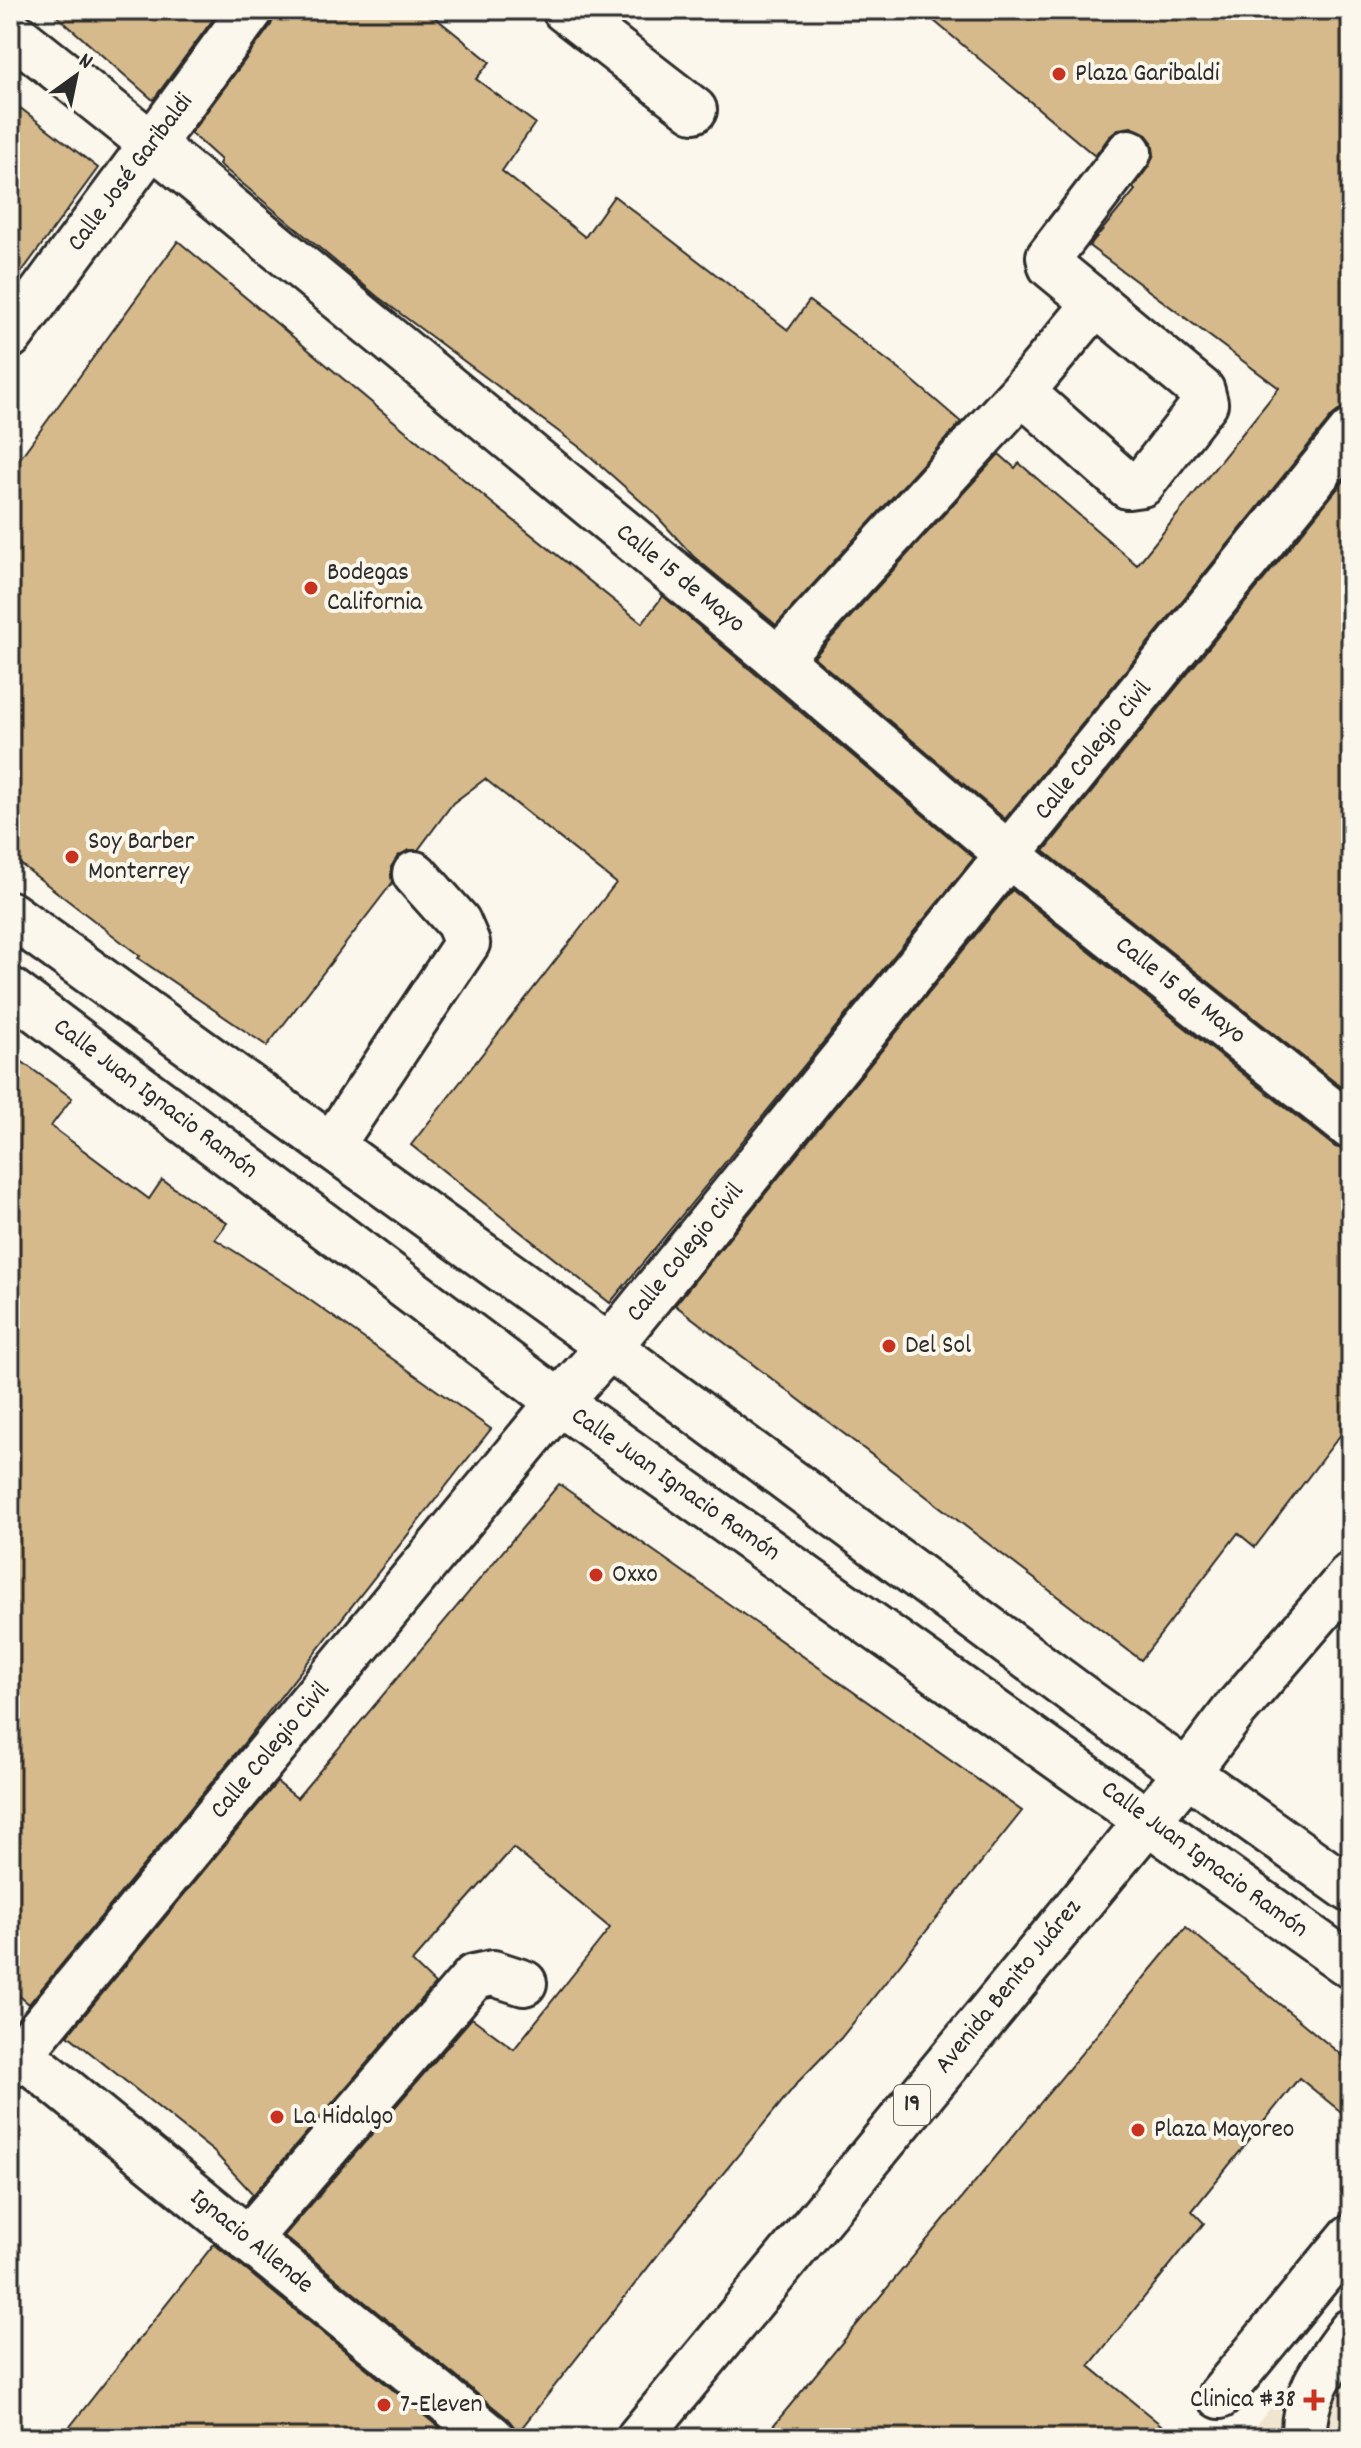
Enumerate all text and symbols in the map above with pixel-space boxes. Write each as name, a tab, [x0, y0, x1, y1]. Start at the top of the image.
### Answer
north arrow	[36, 36, 116, 116]
text: N	[72, 46, 98, 78]
place label: Plaza Garibaldi	[1075, 56, 1220, 93]
marker: Plaza Garibaldi	[1050, 65, 1068, 83]
street label: Calle José Garibaldi	[59, 86, 203, 260]
street label: Calle 15 de Mayo	[607, 515, 753, 643]
place label: Bodegas California	[327, 555, 423, 622]
marker: Bodegas California	[302, 579, 320, 597]
street label: Calle Colegio Civil	[1026, 673, 1162, 829]
place label: Soy Barber Monterrey	[88, 824, 194, 891]
marker: Soy Barber Monterrey	[63, 848, 81, 866]
street label: Calle 15 de Mayo	[1107, 928, 1253, 1054]
street label: Calle Juan Ignacio Ramón	[45, 1010, 265, 1188]
street label: Calle Colegio Civil	[618, 1175, 754, 1331]
place label: Del Sol	[905, 1328, 971, 1365]
marker: Del Sol	[880, 1337, 898, 1355]
street label: Calle Juan Ignacio Ramón	[563, 1399, 787, 1571]
place label: Oxxo	[612, 1557, 658, 1594]
marker: Oxxo	[587, 1566, 605, 1584]
street label: Calle Colegio Civil	[202, 1674, 340, 1828]
street label: Calle Juan Ignacio Ramón	[1093, 1772, 1315, 1948]
street label: Avenida Benito Juárez	[927, 1891, 1091, 2083]
road number: 19	[894, 2085, 930, 2125]
place label: La Hidalgo	[293, 2099, 393, 2136]
marker: La Hidalgo	[268, 2108, 286, 2126]
place label: Plaza Mayoreo	[1154, 2112, 1294, 2149]
marker: Plaza Mayoreo	[1129, 2121, 1147, 2139]
street label: Ignacio Allende	[181, 2180, 321, 2304]
place label: Clinica #38	[1190, 2382, 1296, 2419]
place label: 7-Eleven	[400, 2387, 483, 2424]
marker: Clinica #38	[1303, 2389, 1325, 2411]
marker: 7-Eleven	[375, 2396, 393, 2414]

